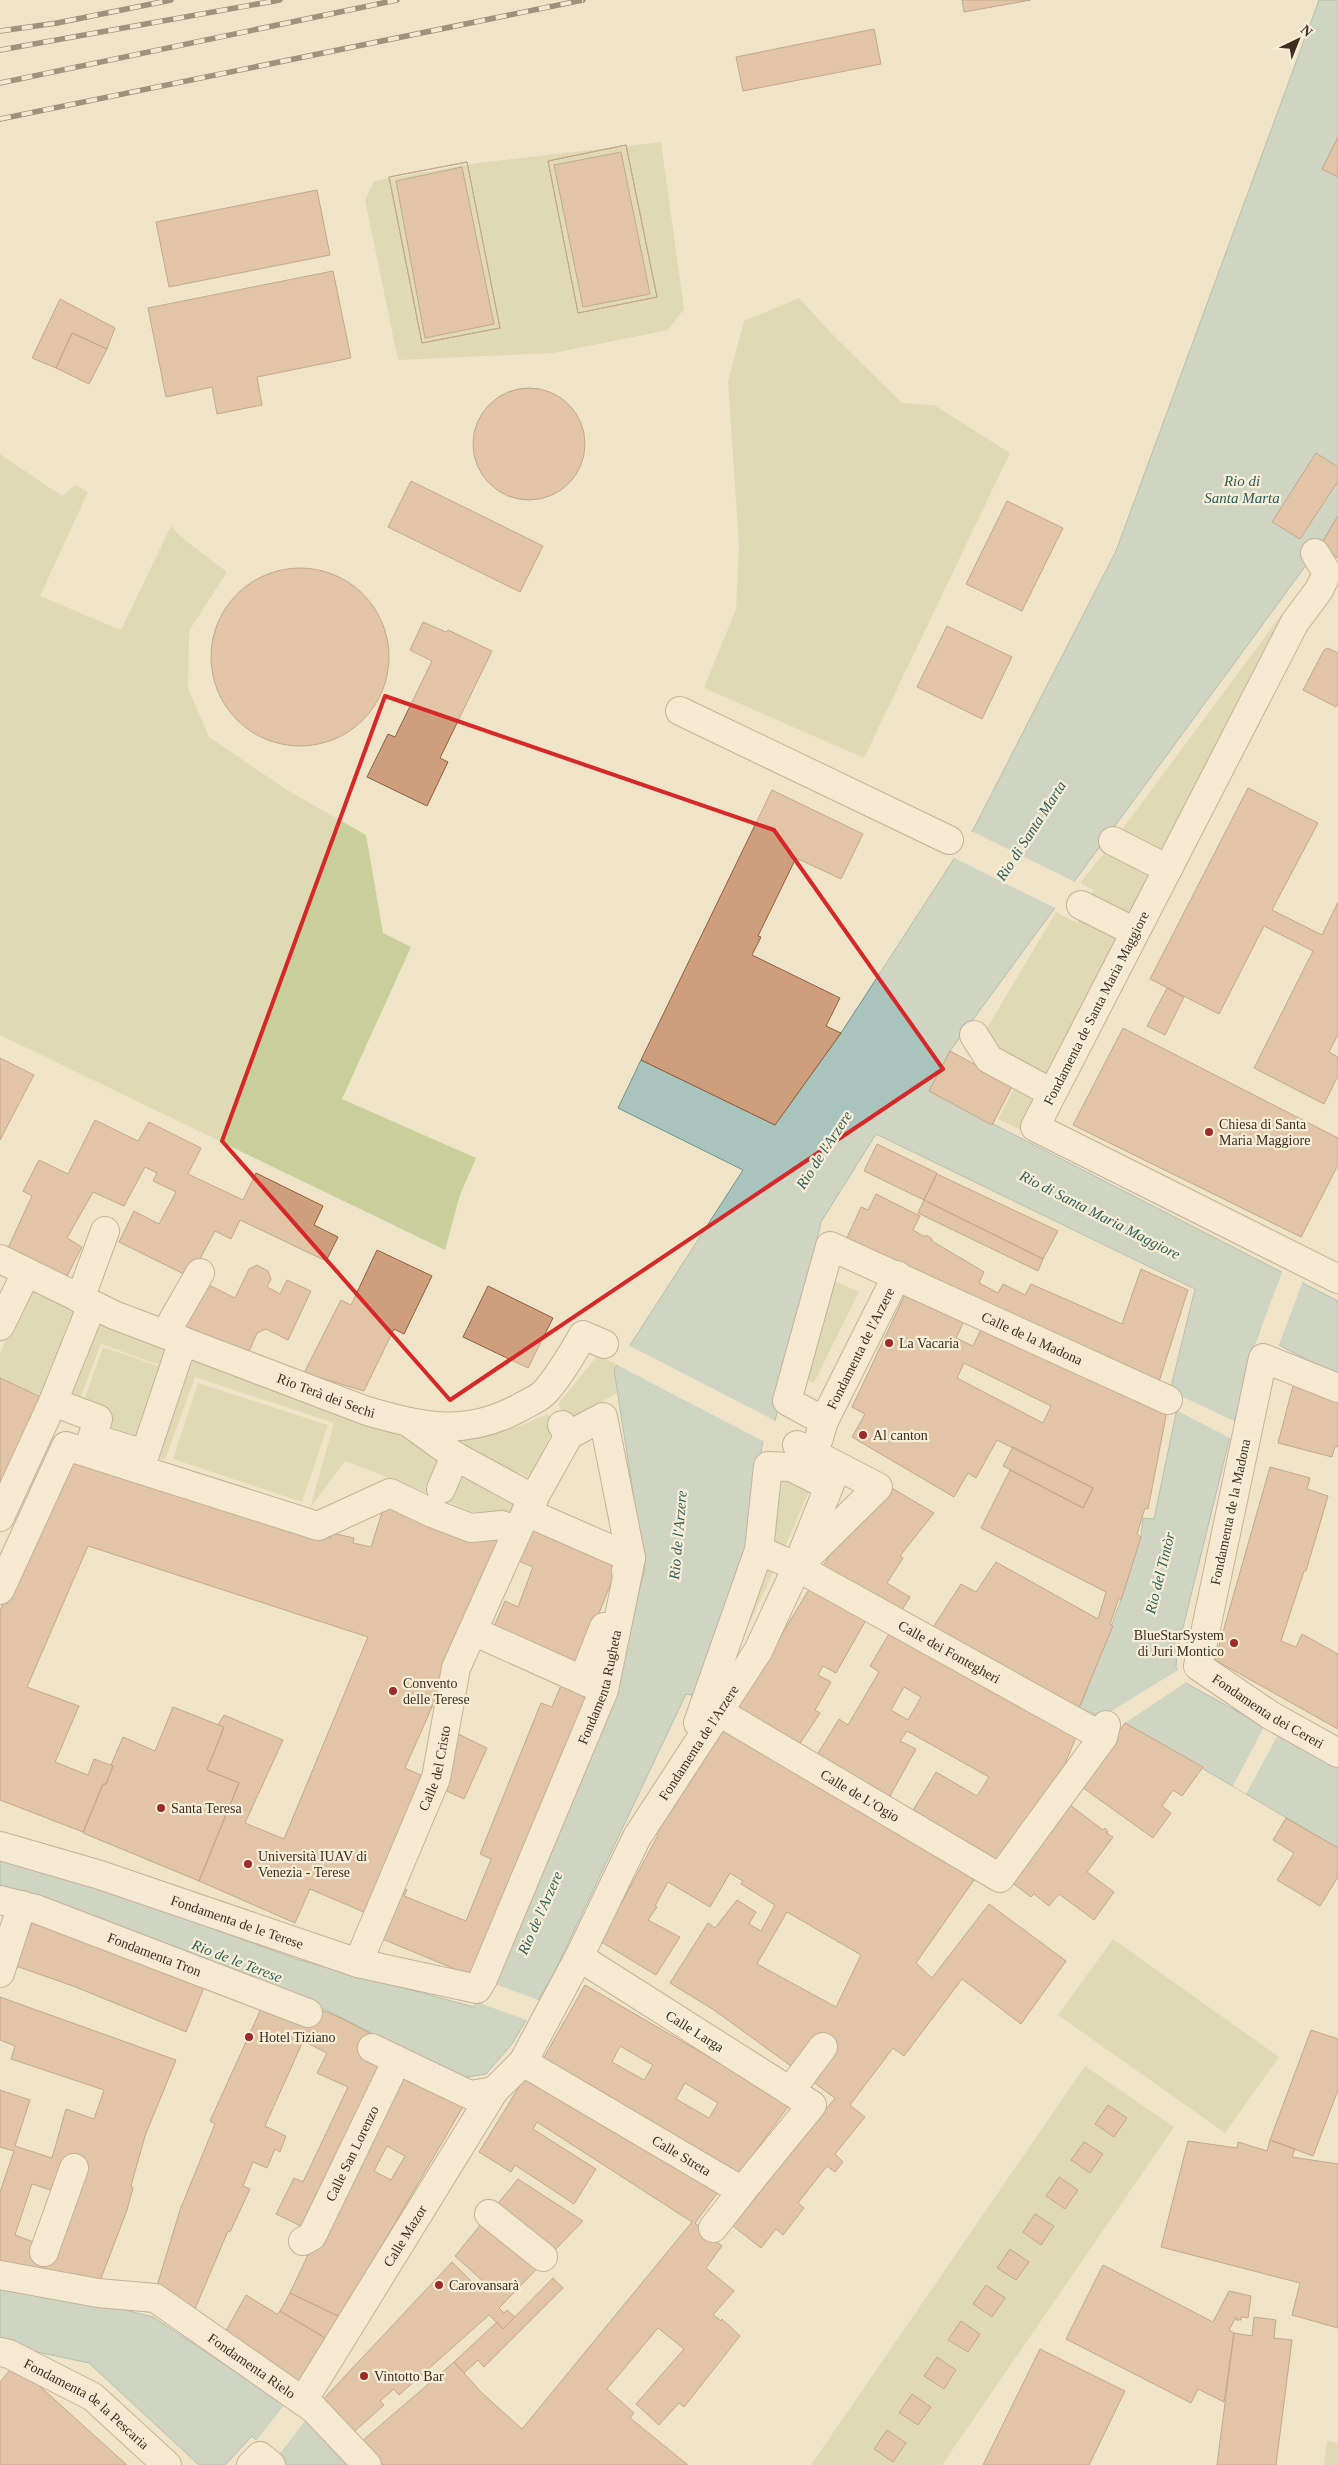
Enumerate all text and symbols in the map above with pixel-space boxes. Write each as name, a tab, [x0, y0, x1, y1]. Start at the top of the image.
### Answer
north arrow	[1273, 15, 1323, 65]
text: N	[1298, 22, 1315, 40]
water label: Rio di Santa Marta	[1204, 473, 1280, 506]
water label: Rio di Santa Marta	[992, 778, 1069, 885]
street label: Fondamenta de Santa Maria Maggiore	[1041, 909, 1152, 1108]
water label: Rio de l'Arzere	[792, 1108, 855, 1193]
place label: Chiesa di Santa Maria Maggiore	[1219, 1117, 1310, 1148]
marker: Chiesa di Santa Maria Maggiore	[1203, 1126, 1215, 1138]
water label: Rio di Santa Maria Maggiore	[1016, 1167, 1183, 1263]
street label: Fondamenta de l'Arzere	[824, 1285, 897, 1412]
street label: Calle de la Madona	[979, 1309, 1085, 1368]
place label: La Vacaria	[899, 1336, 960, 1351]
marker: La Vacaria	[883, 1337, 895, 1349]
street label: Rio Terà dei Sechi	[275, 1371, 377, 1421]
place label: Al canton	[873, 1428, 928, 1443]
marker: Al canton	[857, 1429, 869, 1441]
street label: Fondamenta de la Madona	[1208, 1437, 1253, 1586]
water label: Rio de l'Arzere	[666, 1489, 690, 1581]
water label: Rio del Tintòr	[1142, 1530, 1178, 1616]
street label: Calle dei Fontegheri	[896, 1618, 1003, 1686]
street label: Fondamenta Rugheta	[575, 1628, 624, 1747]
place label: BlueStarSystem di Juri Montico	[1134, 1628, 1224, 1659]
marker: BlueStarSystem di Juri Montico	[1228, 1637, 1240, 1649]
street label: Fondamenta dei Cereri	[1209, 1671, 1326, 1752]
place label: Convento delle Terese	[403, 1676, 470, 1707]
street label: Fondamenta de l'Arzere	[656, 1683, 742, 1803]
marker: Convento delle Terese	[387, 1685, 399, 1697]
street label: Calle del Cristo	[416, 1724, 453, 1813]
street label: Calle de L'Ogio	[818, 1767, 902, 1825]
place label: Santa Teresa	[171, 1801, 242, 1816]
marker: Santa Teresa	[155, 1802, 167, 1814]
place label: Università IUAV di Venezia - Terese	[258, 1849, 367, 1880]
marker: Università IUAV di Venezia - Terese	[242, 1858, 254, 1870]
water label: Rio de l'Arzere	[514, 1869, 566, 1958]
street label: Fondamenta de le Terese	[169, 1893, 305, 1952]
street label: Fondamenta Tron	[105, 1930, 203, 1980]
water label: Rio de le Terese	[189, 1936, 285, 1986]
street label: Calle Larga	[663, 2008, 727, 2056]
place label: Hotel Tiziano	[259, 2030, 336, 2045]
marker: Hotel Tiziano	[243, 2031, 255, 2043]
street label: Calle San Lorenzo	[323, 2103, 382, 2204]
street label: Calle Streta	[649, 2133, 714, 2179]
street label: Calle Mazor	[381, 2202, 430, 2270]
place label: Carovansarà	[449, 2278, 520, 2293]
marker: Carovansarà	[433, 2279, 445, 2291]
street label: Fondamenta Rielo	[205, 2330, 298, 2402]
street label: Fondamenta de la Pescaria	[21, 2356, 152, 2453]
place label: Vintotto Bar	[374, 2369, 444, 2384]
marker: Vintotto Bar	[358, 2370, 370, 2382]

